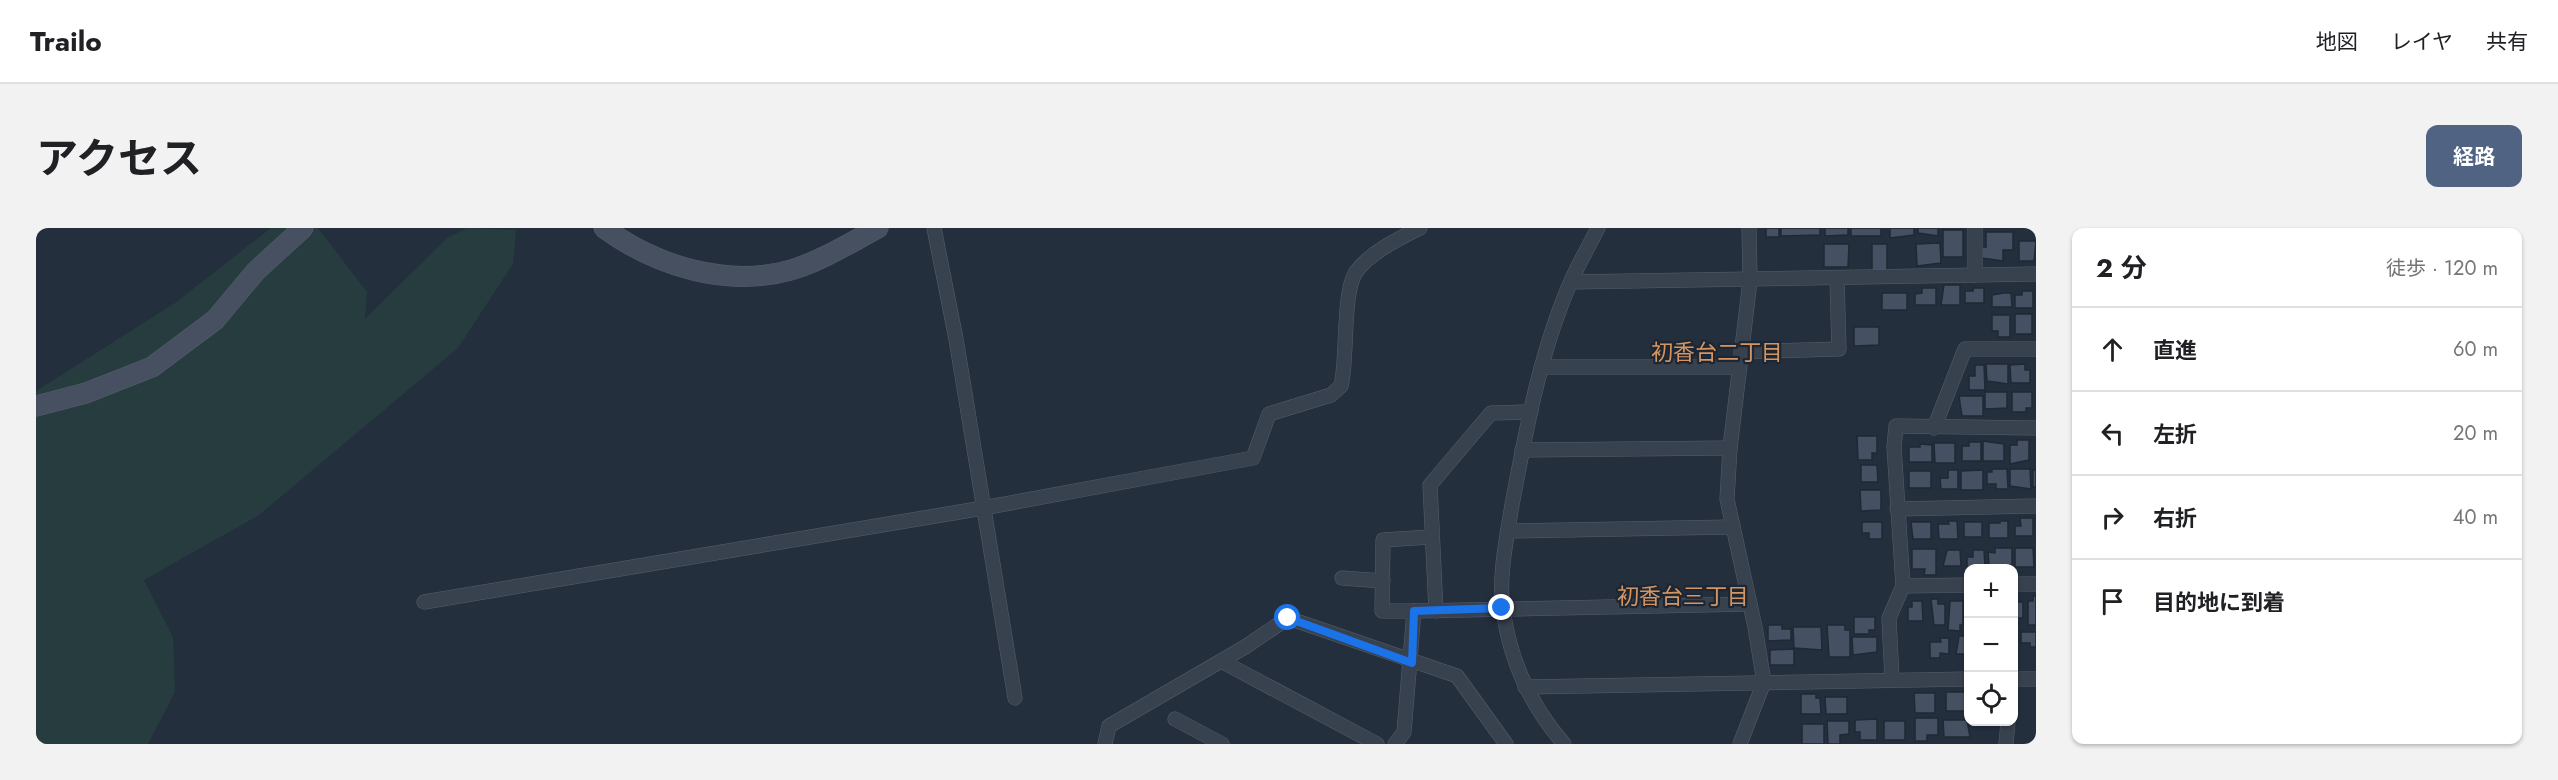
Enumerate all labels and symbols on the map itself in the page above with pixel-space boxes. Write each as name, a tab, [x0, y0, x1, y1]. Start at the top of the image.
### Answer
district label: 初香台二丁目	[1651, 336, 1783, 368]
district label: 初香台三丁目	[1617, 580, 1749, 612]
route end	[1488, 594, 1514, 620]
route start	[1274, 604, 1300, 630]

